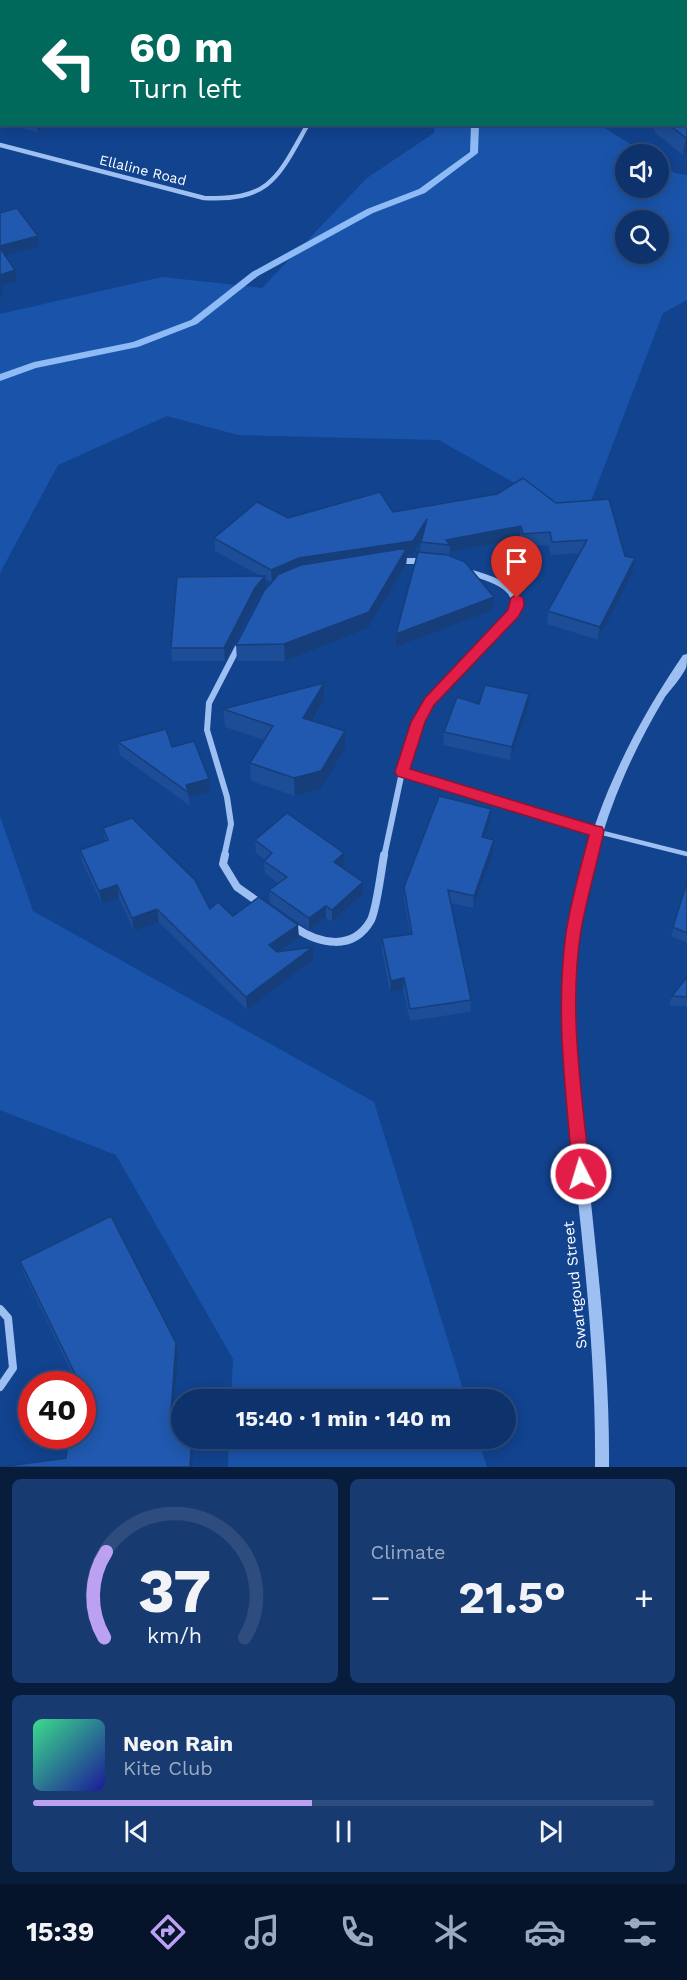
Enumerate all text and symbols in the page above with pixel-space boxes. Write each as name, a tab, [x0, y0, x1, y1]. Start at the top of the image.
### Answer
text: 60 m	[129, 23, 233, 72]
icon: left	[30, 24, 108, 102]
text: Turn left	[129, 73, 241, 105]
map controls	[615, 144, 669, 264]
button: sound	[615, 144, 669, 198]
street label: Ellaline Road	[98, 151, 188, 189]
button: search	[615, 210, 669, 264]
pin	[491, 536, 542, 598]
icon: arrive	[500, 545, 533, 578]
position arrow	[549, 1142, 613, 1206]
street label: Swartgoud Street	[559, 1220, 591, 1350]
speed limit sign: 40	[18, 1371, 96, 1449]
text: 15:40 · 1 min · 140 m	[236, 1406, 451, 1431]
text: Climate	[371, 1540, 446, 1564]
text: 37	[138, 1554, 211, 1627]
text: 21.5°	[458, 1571, 566, 1624]
text: −	[371, 1578, 390, 1617]
text: +	[634, 1578, 654, 1617]
text: km/h	[147, 1623, 202, 1648]
text: Neon Rain	[123, 1731, 233, 1756]
text: Kite Club	[123, 1756, 213, 1780]
icon: previous	[120, 1815, 153, 1848]
icon: pause	[327, 1815, 360, 1848]
icon: next	[534, 1815, 567, 1848]
icon: directions	[147, 1911, 189, 1953]
icon: music	[241, 1911, 283, 1953]
icon: phone	[336, 1911, 378, 1953]
icon: climate	[430, 1911, 472, 1953]
icon: car	[524, 1911, 566, 1953]
icon: filters	[619, 1911, 661, 1953]
text: 15:39	[26, 1916, 94, 1948]

